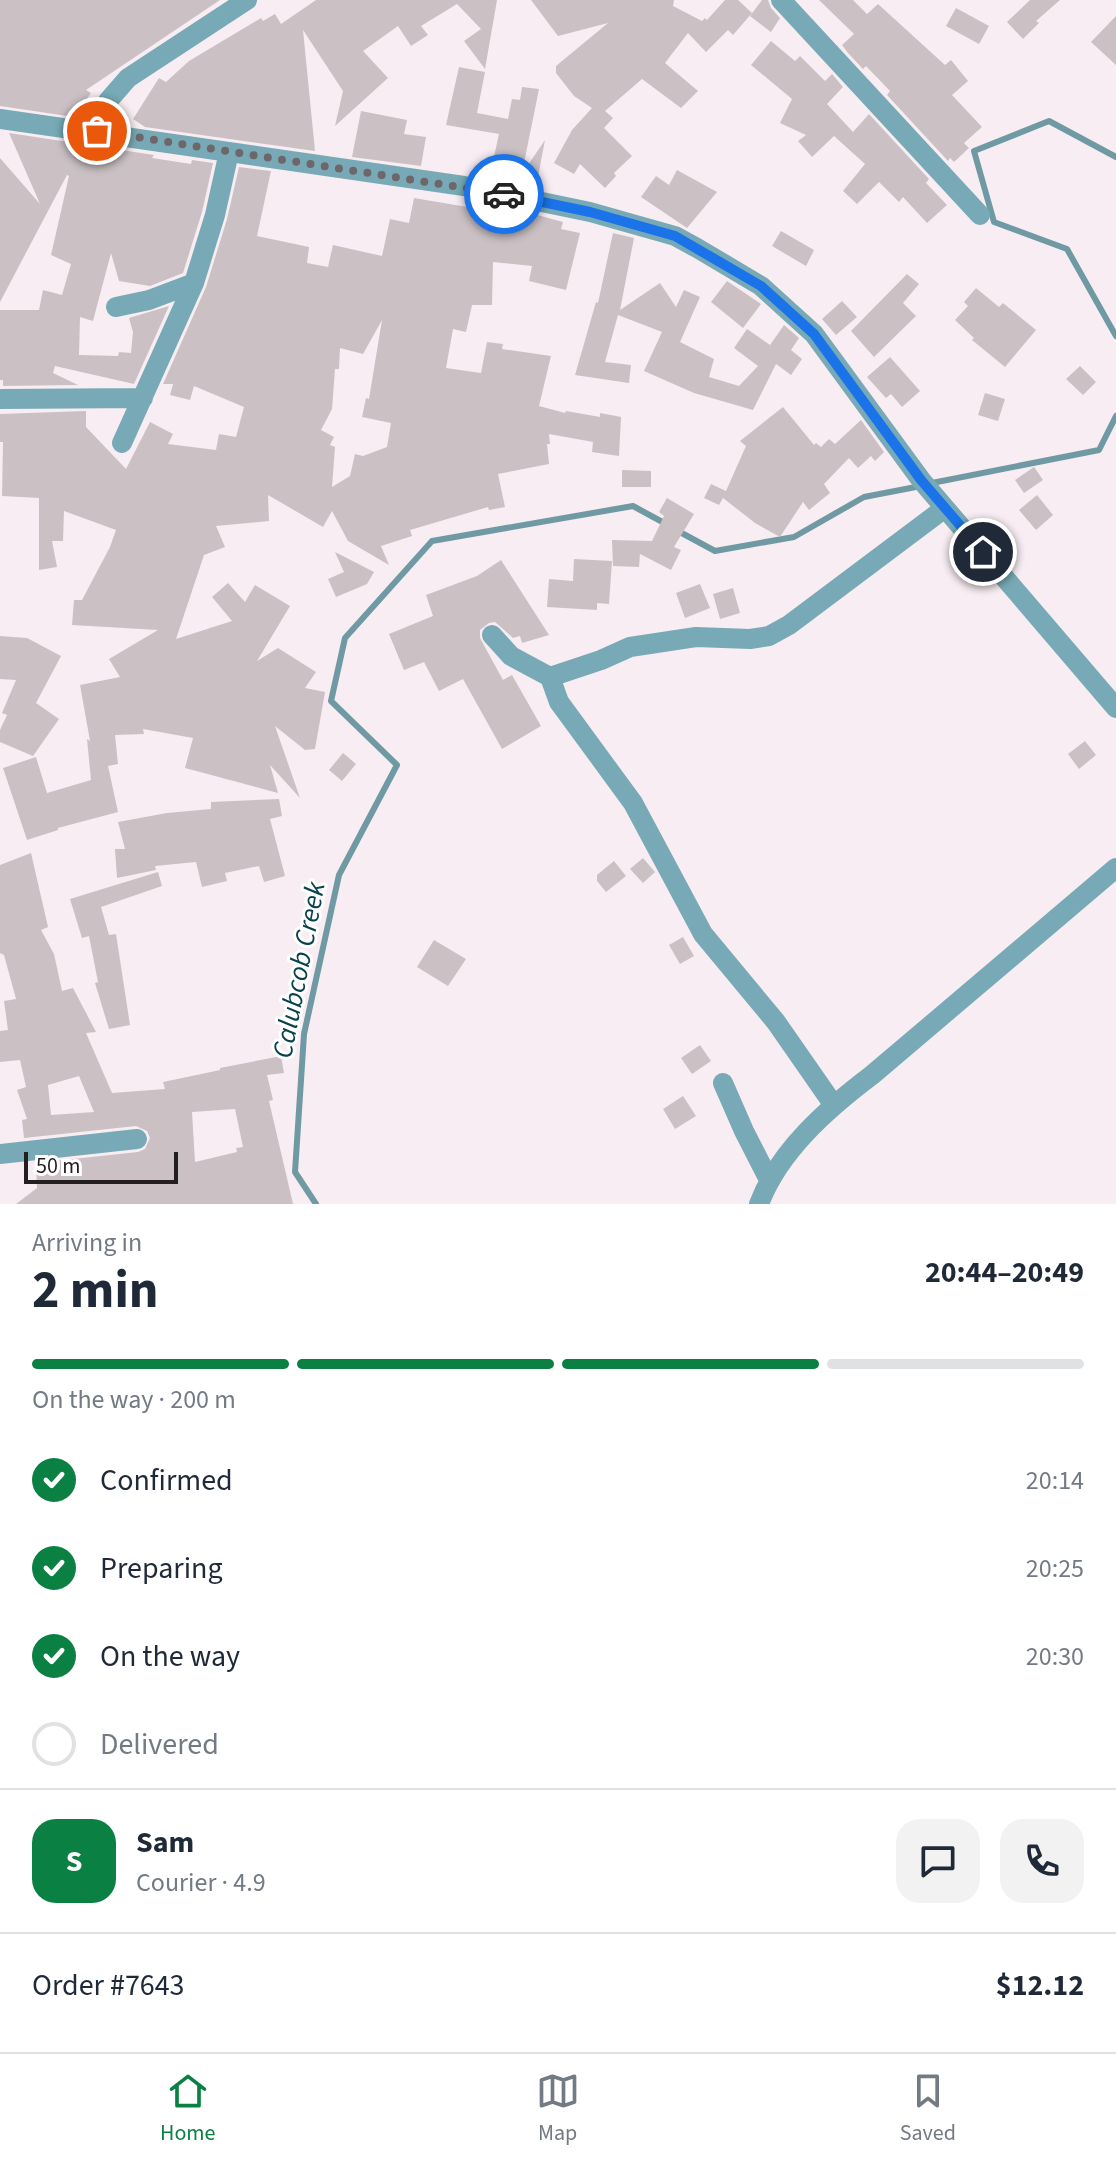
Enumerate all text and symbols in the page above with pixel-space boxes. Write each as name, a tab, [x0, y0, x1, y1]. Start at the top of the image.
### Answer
pin	[63, 97, 131, 165]
icon: bag	[75, 109, 119, 153]
courier	[464, 154, 544, 234]
icon: car	[482, 172, 526, 216]
pin	[949, 518, 1017, 586]
icon: home	[961, 530, 1005, 574]
water label: Calubcob Creek	[262, 878, 336, 1062]
scale bar	[24, 1148, 178, 1184]
text: 50 m	[36, 1150, 81, 1182]
text: Arriving in	[32, 1224, 142, 1261]
text: 20:44–20:49	[925, 1251, 1084, 1294]
text: 2 min	[32, 1254, 159, 1328]
text: On the way · 200 m	[32, 1381, 236, 1418]
icon: check	[32, 1458, 76, 1502]
text: Confirmed	[100, 1459, 233, 1502]
text: 20:14	[1026, 1462, 1084, 1499]
icon: check	[32, 1546, 76, 1590]
text: Preparing	[100, 1547, 223, 1590]
text: 20:25	[1026, 1550, 1084, 1587]
icon: check	[32, 1634, 76, 1678]
text: On the way	[100, 1635, 240, 1678]
text: 20:30	[1026, 1638, 1084, 1675]
text: Delivered	[100, 1723, 219, 1766]
button: chat	[896, 1819, 980, 1903]
button: phone	[1000, 1819, 1084, 1903]
text: Sam	[136, 1821, 194, 1864]
text: S	[66, 1840, 82, 1883]
text: Courier · 4.9	[136, 1864, 266, 1901]
text: Order #7643	[32, 1964, 185, 2007]
text: $12.12	[996, 1964, 1084, 2007]
tab: Home	[160, 2069, 215, 2149]
tab: Map	[536, 2069, 580, 2149]
tab: Saved	[900, 2069, 956, 2149]

